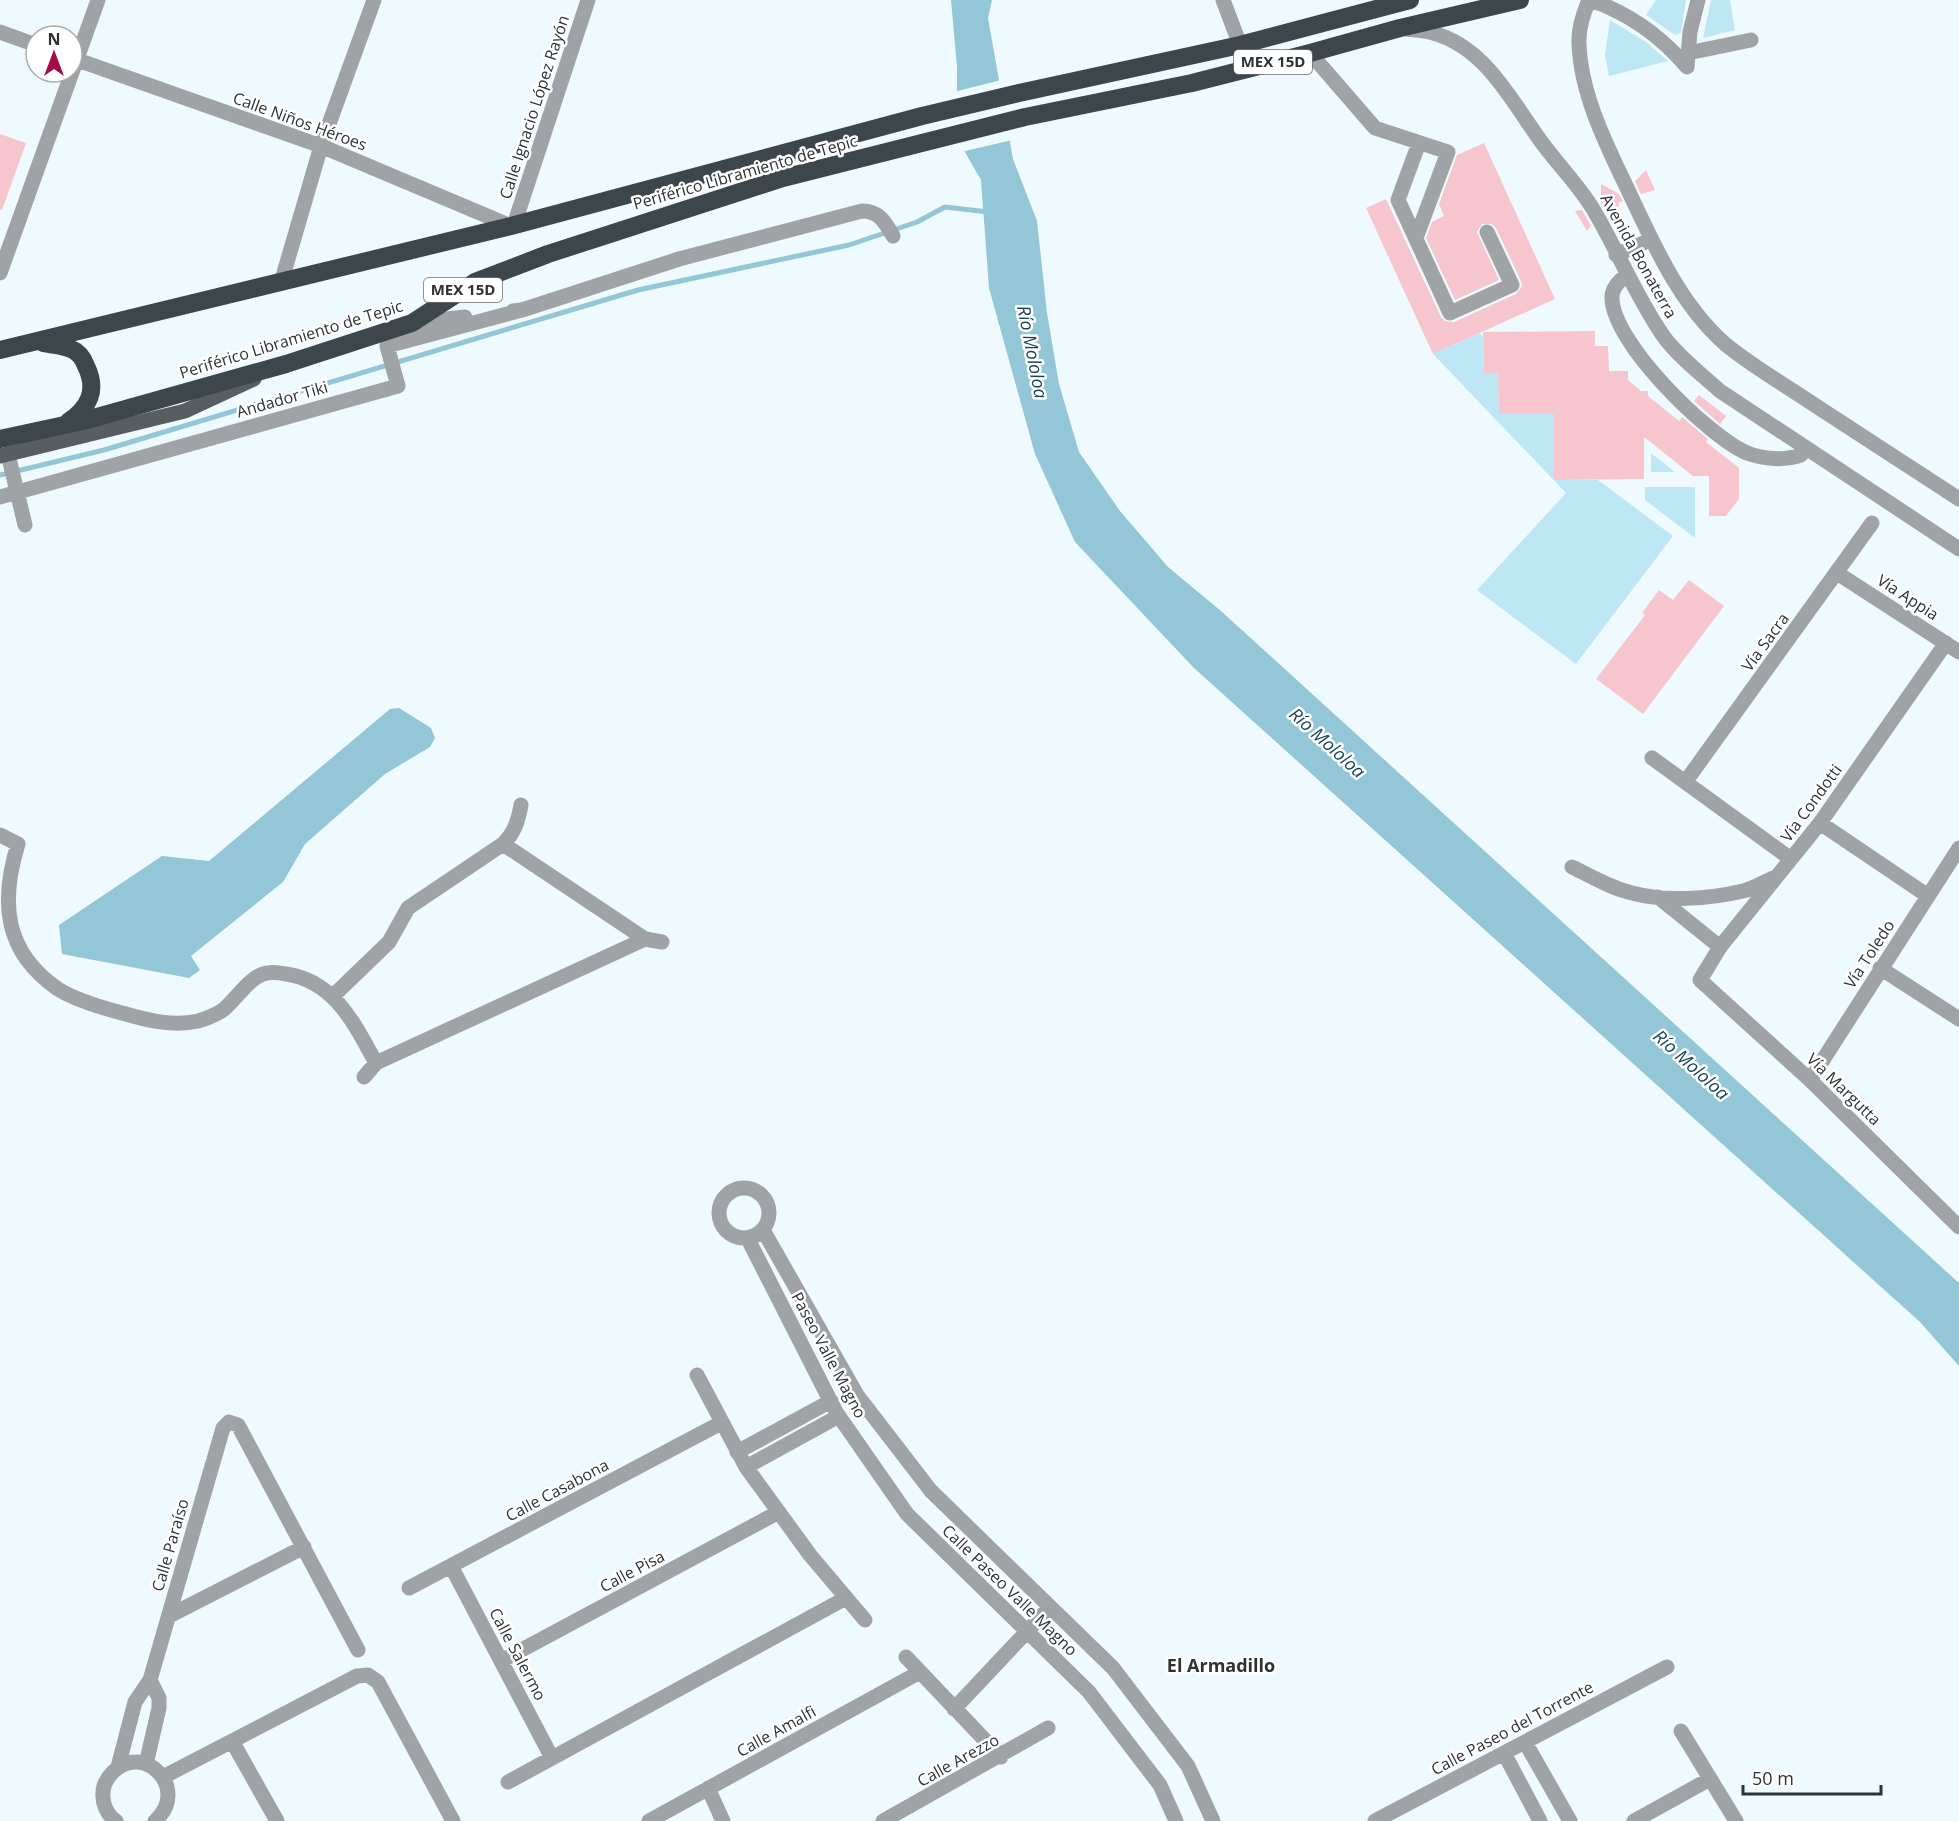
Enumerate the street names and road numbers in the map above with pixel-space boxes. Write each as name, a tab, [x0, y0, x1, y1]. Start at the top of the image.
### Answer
street label: Calle Ignacio López Rayón	[494, 12, 574, 202]
road number: MEX 15D	[1234, 50, 1312, 74]
street label: Calle Niños Héroes	[230, 87, 370, 155]
street label: Periférico Libramiento de Tepic	[630, 129, 860, 215]
street label: Avenida Bonaterra	[1596, 190, 1682, 322]
road number: MEX 15D	[424, 278, 502, 302]
street label: Periférico Libramiento de Tepic	[177, 294, 406, 384]
street label: Andador Tiki	[234, 375, 330, 423]
street label: Vía Appia	[1873, 569, 1943, 625]
street label: Vía Sacra	[1736, 608, 1794, 676]
street label: Vía Condotti	[1775, 760, 1847, 846]
street label: Vía Toledo	[1839, 916, 1899, 992]
street label: Vía Margutta	[1802, 1048, 1886, 1130]
street label: Paseo Valle Magno	[786, 1288, 872, 1422]
street label: Calle Casabona	[502, 1454, 612, 1526]
street label: Calle Paraíso	[146, 1496, 194, 1594]
street label: Calle Paseo Valle Magno	[938, 1520, 1082, 1660]
street label: Calle Pisa	[596, 1545, 668, 1597]
street label: Calle Salermo	[484, 1604, 552, 1704]
street label: Calle Paseo del Torrente	[1427, 1676, 1597, 1780]
street label: Calle Amalfi	[732, 1700, 820, 1762]
street label: Calle Arezzo	[913, 1728, 1003, 1792]

